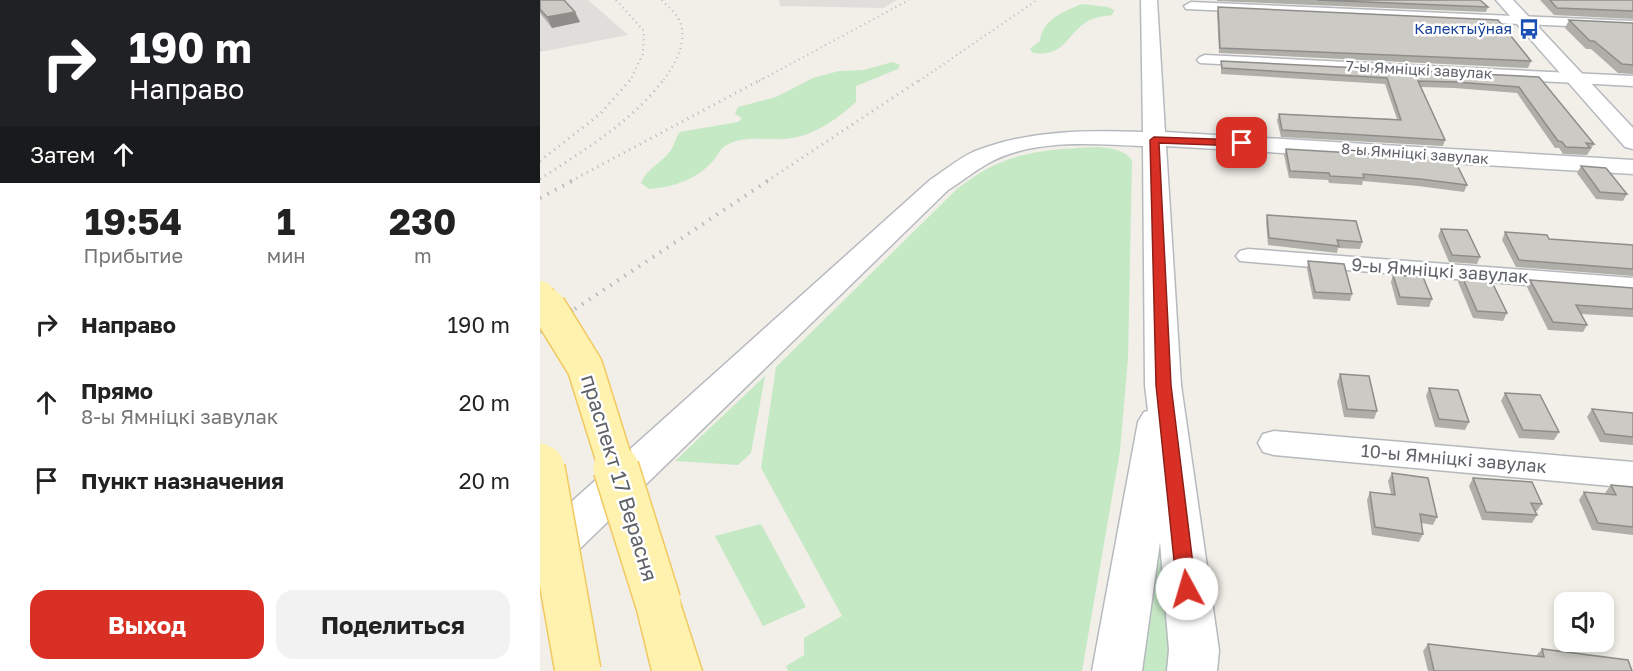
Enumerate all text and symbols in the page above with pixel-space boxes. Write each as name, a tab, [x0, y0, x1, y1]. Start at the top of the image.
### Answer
bus stop icon: Калектыўная	[1517, 17, 1541, 41]
place label: Калектыўная	[1414, 19, 1512, 37]
text: 190 m	[129, 22, 252, 72]
icon: right	[30, 24, 108, 102]
street label: 7-ы Ямніцкі завулак	[1345, 56, 1493, 82]
text: Направо	[129, 73, 244, 105]
pin	[1216, 117, 1267, 168]
icon: arrive	[1225, 126, 1258, 159]
icon: ahead	[107, 138, 140, 171]
street label: 8-ы Ямніцкі завулак	[1341, 139, 1490, 167]
text: Затем	[30, 141, 95, 168]
text: 19:54	[85, 200, 182, 243]
text: 1	[277, 200, 295, 243]
text: 230	[389, 200, 456, 243]
text: Прибытие	[84, 243, 183, 267]
text: мин	[267, 243, 306, 267]
text: m	[414, 243, 432, 267]
street label: 9-ы Ямніцкі завулак	[1351, 253, 1529, 287]
icon: right	[30, 308, 63, 341]
text: Направо	[81, 311, 176, 338]
text: 190 m	[447, 311, 510, 338]
street label: праспект 17 Верасня	[576, 371, 664, 584]
text: Прямо	[81, 377, 153, 404]
icon: ahead	[30, 386, 63, 419]
text: 20 m	[459, 389, 510, 416]
text: 8-ы Ямніцкі завулак	[81, 404, 278, 428]
street label: 10-ы Ямніцкі завулак	[1360, 439, 1548, 477]
icon: arrive	[30, 464, 63, 497]
text: Пункт назначения	[81, 467, 284, 494]
text: 20 m	[459, 467, 510, 494]
position arrow	[1155, 557, 1219, 621]
button: Выход	[30, 590, 264, 659]
button: Поделиться	[276, 590, 510, 659]
map controls	[1554, 592, 1614, 652]
button: sound	[1554, 592, 1614, 652]

